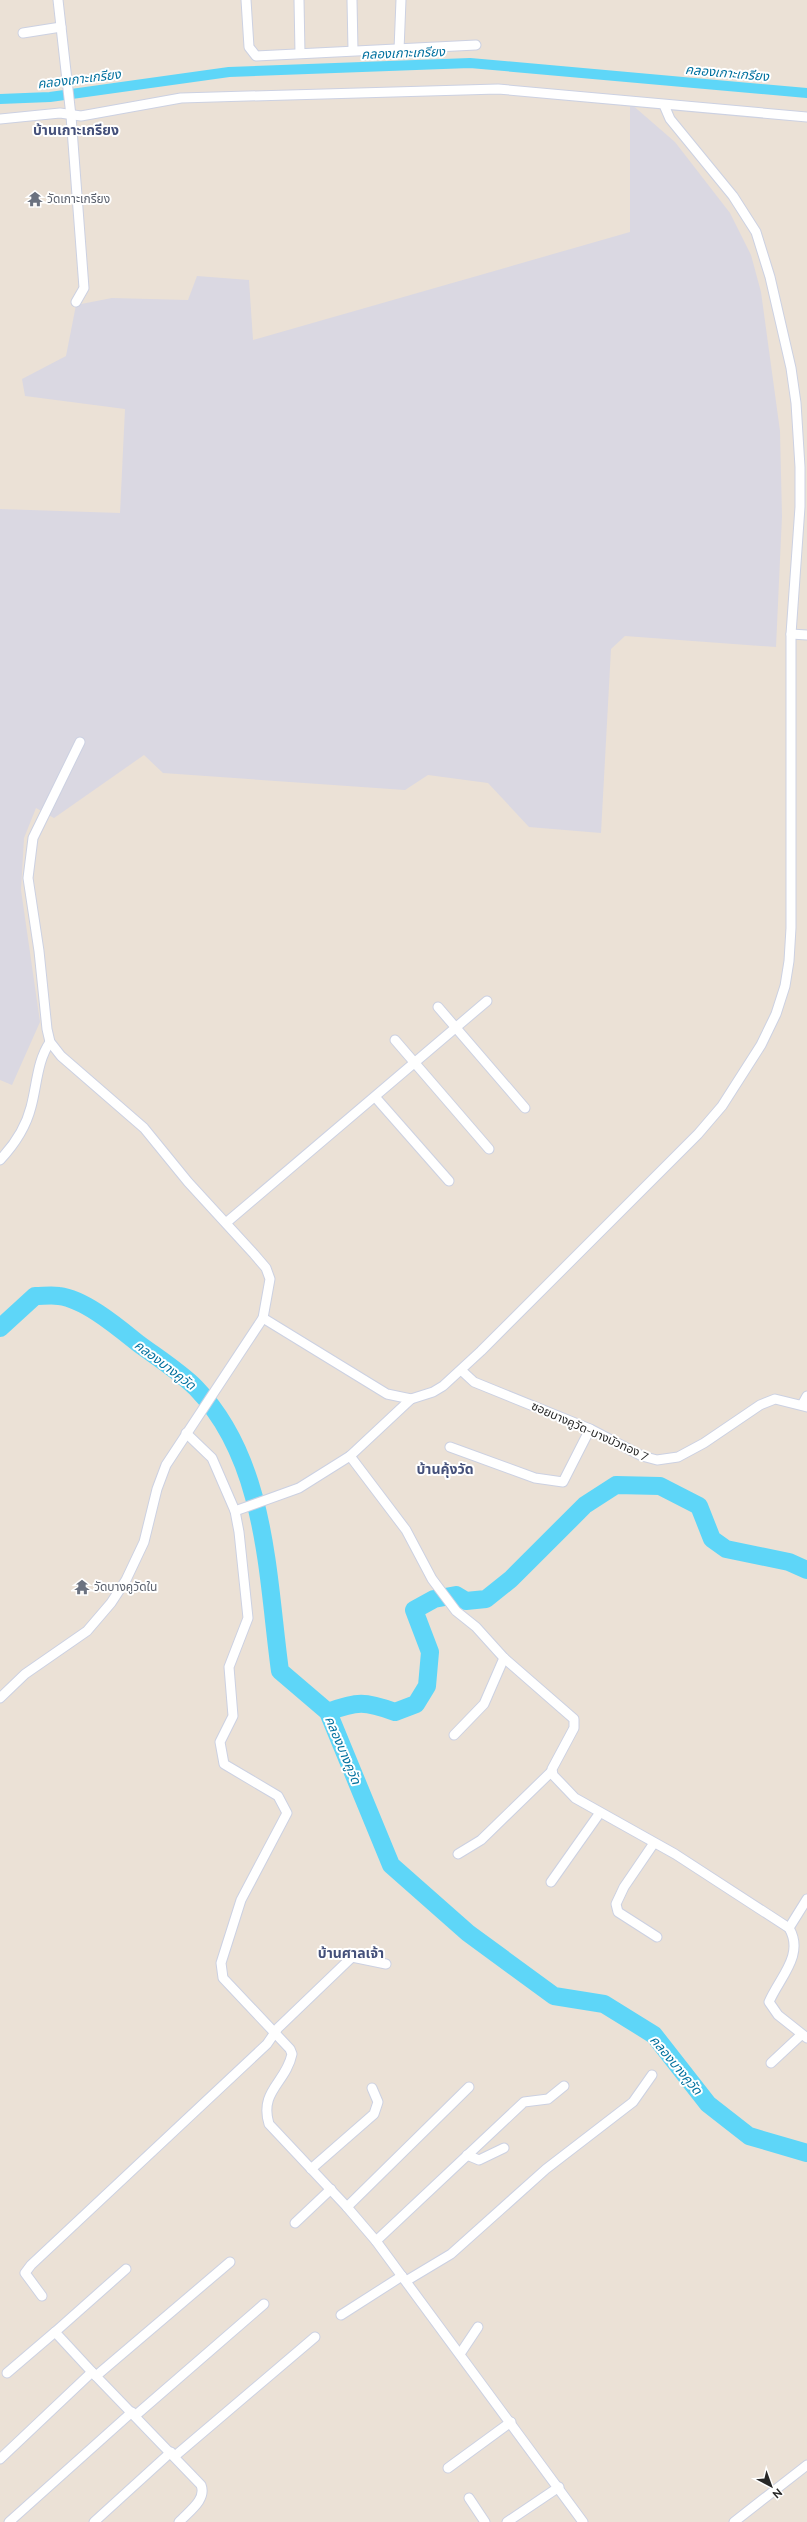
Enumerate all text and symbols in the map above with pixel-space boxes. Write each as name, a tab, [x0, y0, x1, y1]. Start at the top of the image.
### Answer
water label: คลองเกาะเกรียง	[361, 44, 446, 62]
water label: คลองเกาะเกรียง	[685, 62, 770, 84]
water label: คลองเกาะเกรียง	[36, 66, 123, 92]
district label: บ้านเกาะเกรียง	[33, 122, 119, 138]
temple icon: วัดเกาะเกรียง	[26, 190, 44, 208]
place label: วัดเกาะเกรียง	[47, 192, 110, 206]
water label: คลองบางคูวัด	[131, 1337, 199, 1394]
street label: ซอยบางคูวัด-บางบัวทอง 7	[529, 1399, 651, 1463]
district label: บ้านคุ้งวัด	[416, 1461, 474, 1478]
temple icon: วัดบางคูวัดใน	[73, 1578, 91, 1596]
place label: วัดบางคูวัดใน	[94, 1580, 157, 1594]
water label: คลองบางคูวัด	[321, 1714, 364, 1788]
district label: บ้านศาลเจ้า	[318, 1945, 384, 1961]
water label: คลองบางคูวัด	[646, 2032, 706, 2099]
north arrow	[751, 2466, 791, 2506]
text: N	[770, 2486, 785, 2501]

